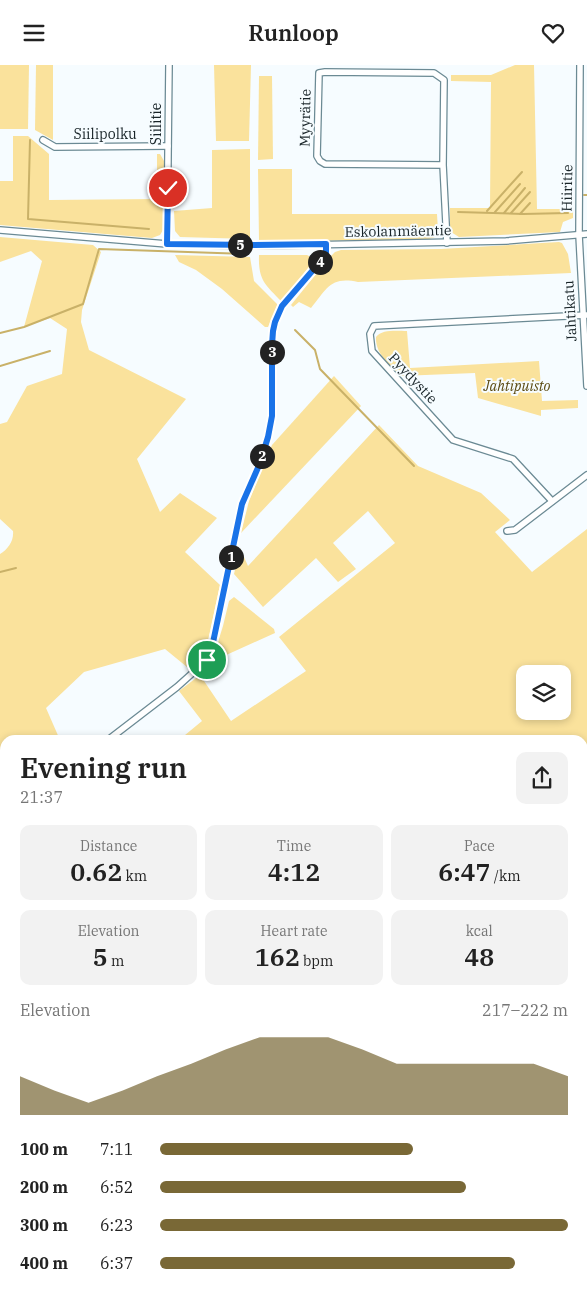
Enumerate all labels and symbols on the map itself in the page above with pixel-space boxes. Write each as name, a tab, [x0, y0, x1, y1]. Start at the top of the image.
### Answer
street label: Myyrätie	[295, 89, 315, 147]
street label: Siilitie	[147, 103, 165, 145]
street label: Siilipolku	[73, 125, 137, 143]
street label: Hiiritie	[558, 164, 576, 212]
pin	[147, 167, 189, 209]
street label: Eskolanmäentie	[344, 221, 452, 241]
pin: 5	[228, 233, 252, 257]
pin: 4	[308, 249, 332, 275]
street label: Jahtikatu	[559, 280, 581, 342]
pin: 3	[260, 339, 284, 365]
street label: Pyydystie	[385, 349, 441, 407]
park label: Jahtipuisto	[482, 377, 551, 395]
pin: 2	[250, 443, 274, 469]
pin: 1	[218, 545, 244, 569]
pin	[186, 639, 228, 681]

